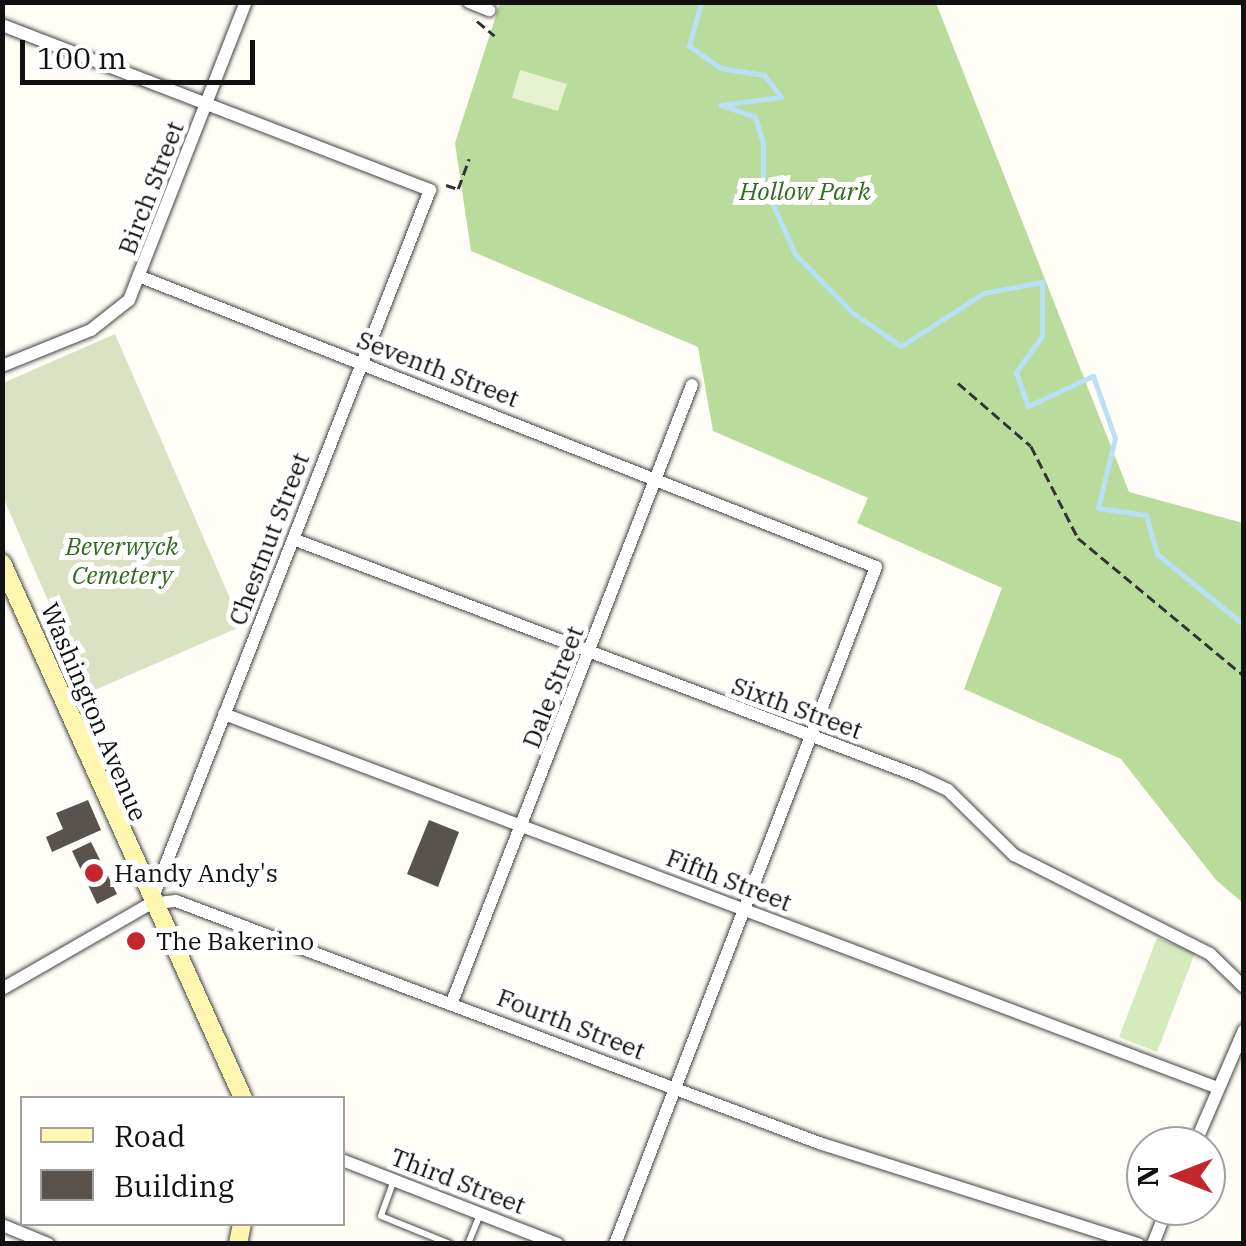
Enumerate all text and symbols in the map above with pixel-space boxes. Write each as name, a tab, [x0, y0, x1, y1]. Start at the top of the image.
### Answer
scale bar	[25, 20, 260, 82]
text: 100 m	[37, 38, 127, 77]
street label: Birch Street	[112, 117, 190, 259]
park label: Hollow Park	[739, 176, 871, 206]
street label: Seventh Street	[353, 324, 523, 414]
street label: Chestnut Street	[222, 448, 316, 630]
park label: Beverwyck Cemetery	[65, 532, 179, 591]
street label: Washington Avenue	[34, 598, 154, 826]
street label: Dale Street	[516, 622, 590, 752]
street label: Sixth Street	[727, 670, 867, 746]
street label: Fifth Street	[662, 842, 796, 918]
place label: Handy Andy's	[114, 858, 278, 888]
marker: Handy Andy's	[83, 862, 105, 884]
place label: The Bakerino	[156, 926, 314, 956]
marker: The Bakerino	[125, 930, 147, 952]
street label: Fourth Street	[493, 982, 649, 1066]
legend	[20, 1096, 345, 1226]
text: Road	[114, 1116, 186, 1155]
north arrow	[1126, 1126, 1226, 1226]
street label: Third Street	[386, 1142, 530, 1220]
text: N	[1129, 1165, 1166, 1187]
text: Building	[114, 1166, 234, 1205]

